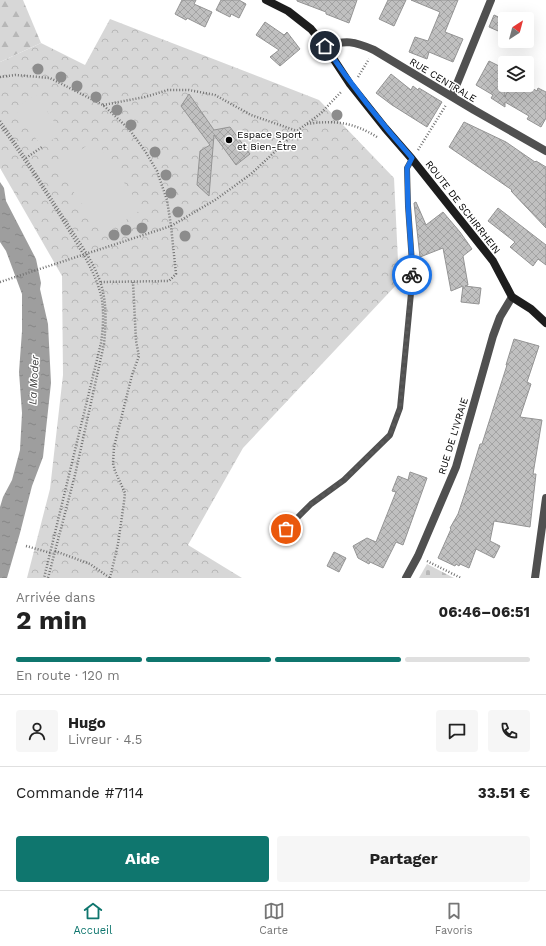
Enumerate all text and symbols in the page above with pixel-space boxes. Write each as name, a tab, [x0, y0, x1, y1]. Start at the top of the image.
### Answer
north arrow	[498, 12, 534, 48]
map controls	[498, 12, 534, 92]
pin	[308, 29, 342, 63]
icon: home	[314, 35, 336, 57]
street label: RUE CENTRALE	[408, 56, 478, 104]
button: layers	[498, 56, 534, 92]
place label: Espace Sport et Bien-Être	[237, 129, 303, 152]
marker: Espace Sport et Bien-Être	[224, 135, 234, 145]
street label: ROUTE DE SCHIRRHEIN	[423, 158, 503, 256]
courier	[392, 255, 432, 295]
icon: bike	[401, 264, 423, 286]
water label: La Moder	[26, 354, 42, 405]
street label: RUE DE L'IVRAIE	[436, 396, 470, 476]
pin	[269, 512, 303, 546]
icon: bag	[275, 518, 297, 540]
text: Arrivée dans	[16, 590, 95, 605]
text: 06:46–06:51	[439, 603, 530, 621]
text: 2 min	[16, 605, 87, 635]
text: En route · 120 m	[16, 668, 120, 683]
button: person	[16, 710, 58, 752]
button: chat	[436, 710, 478, 752]
button: phone	[488, 710, 530, 752]
text: Hugo	[68, 714, 106, 732]
text: Livreur · 4.5	[68, 732, 142, 747]
text: Commande #7114	[16, 784, 144, 802]
text: 33.51 €	[478, 784, 530, 802]
button: Aide	[16, 836, 269, 882]
button: Partager	[277, 836, 530, 882]
tab: Accueil	[73, 900, 112, 937]
tab: Carte	[259, 900, 288, 937]
tab: Favoris	[435, 900, 473, 937]

